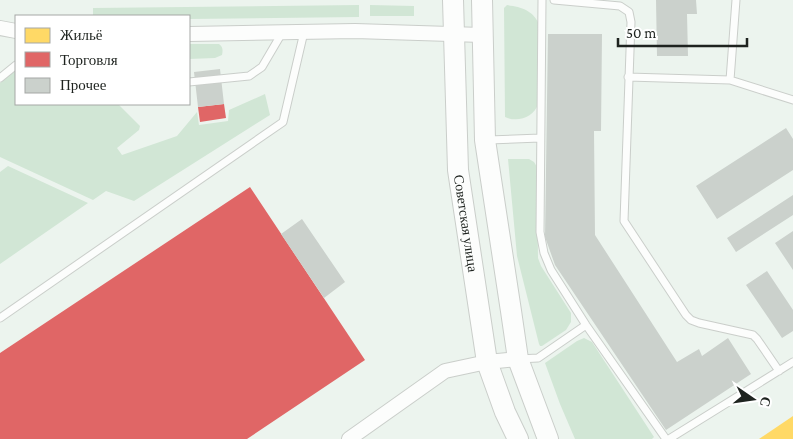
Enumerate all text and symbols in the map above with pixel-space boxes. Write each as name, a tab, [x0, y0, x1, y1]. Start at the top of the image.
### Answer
legend	[15, 15, 190, 105]
scale bar	[618, 15, 747, 47]
text: 50 m	[626, 25, 656, 41]
text: Жильё	[60, 27, 103, 43]
text: Торговля	[60, 52, 118, 68]
text: Прочее	[60, 77, 107, 93]
street label: Советская улица	[451, 174, 481, 274]
north arrow	[728, 374, 778, 424]
text: С	[757, 395, 775, 409]

